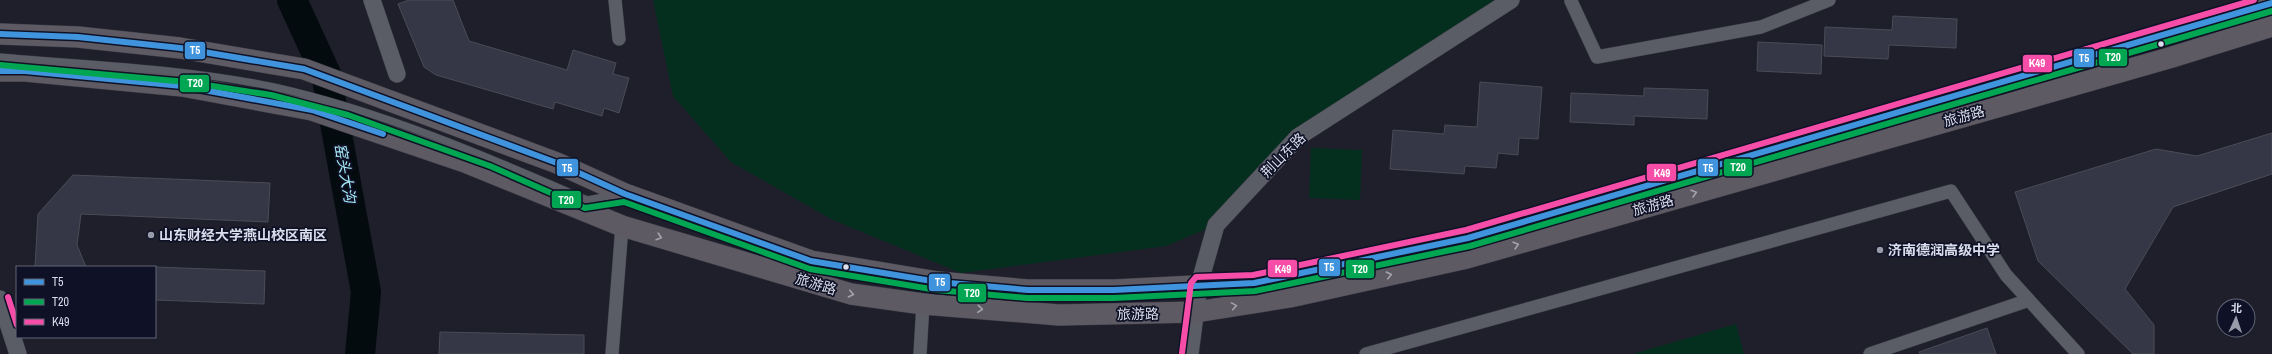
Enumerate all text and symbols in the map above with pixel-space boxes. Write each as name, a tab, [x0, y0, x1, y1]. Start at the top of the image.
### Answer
unlabelled marker	[2156, 39, 2166, 49]
line badge: T5	[184, 41, 206, 60]
text: T5	[190, 43, 200, 57]
line badge: T5	[2073, 48, 2095, 68]
line badge: T20	[2098, 48, 2128, 67]
text: T20	[2105, 50, 2121, 64]
text: T5	[2079, 51, 2089, 65]
line badge: K49	[2022, 54, 2053, 73]
text: K49	[2029, 56, 2045, 70]
line badge: T20	[179, 74, 210, 93]
text: T20	[187, 76, 203, 90]
street label: 旅游路	[1941, 102, 1987, 130]
street label: 荆山东路	[1257, 129, 1309, 181]
water label: 窑头大沟	[330, 142, 361, 206]
line badge: T5	[556, 158, 579, 177]
line badge: T5	[1697, 158, 1719, 177]
line badge: T20	[1723, 158, 1753, 177]
text: T20	[1730, 160, 1746, 174]
text: T5	[562, 161, 572, 175]
text: T5	[1703, 161, 1713, 175]
line badge: K49	[1646, 163, 1677, 182]
text: K49	[1654, 166, 1670, 180]
one-way arrow	[1691, 189, 1698, 198]
line badge: T20	[551, 190, 582, 209]
street label: 旅游路	[1630, 191, 1676, 219]
text: T20	[558, 193, 574, 207]
place label: 山东财经大学燕山校区南区	[159, 226, 327, 244]
marker: 山东财经大学燕山校区南区	[146, 230, 156, 240]
one-way arrow	[655, 232, 662, 241]
one-way arrow	[1512, 241, 1519, 250]
place label: 济南德润高级中学	[1888, 241, 2000, 259]
marker: 济南德润高级中学	[1875, 245, 1885, 255]
line badge: T5	[1318, 258, 1341, 277]
line badge: K49	[1267, 259, 1298, 278]
line badge: T20	[1345, 259, 1375, 279]
text: T5	[1324, 260, 1334, 274]
unlabelled marker	[841, 262, 851, 272]
text: K49	[1275, 262, 1291, 276]
text: T20	[1352, 262, 1368, 276]
legend	[16, 266, 156, 338]
street label: 旅游路	[793, 269, 839, 299]
one-way arrow	[1386, 272, 1393, 280]
line badge: T5	[928, 273, 951, 292]
text: T5	[52, 274, 64, 290]
text: T5	[935, 275, 945, 289]
line badge: T20	[957, 283, 987, 303]
text: T20	[964, 286, 980, 300]
one-way arrow	[848, 289, 854, 297]
text: T20	[52, 294, 69, 310]
north arrow	[2216, 298, 2256, 338]
text: 北	[2231, 301, 2242, 315]
one-way arrow	[1231, 302, 1238, 311]
one-way arrow	[977, 304, 983, 313]
street label: 旅游路	[1117, 305, 1159, 323]
text: K49	[52, 314, 70, 330]

